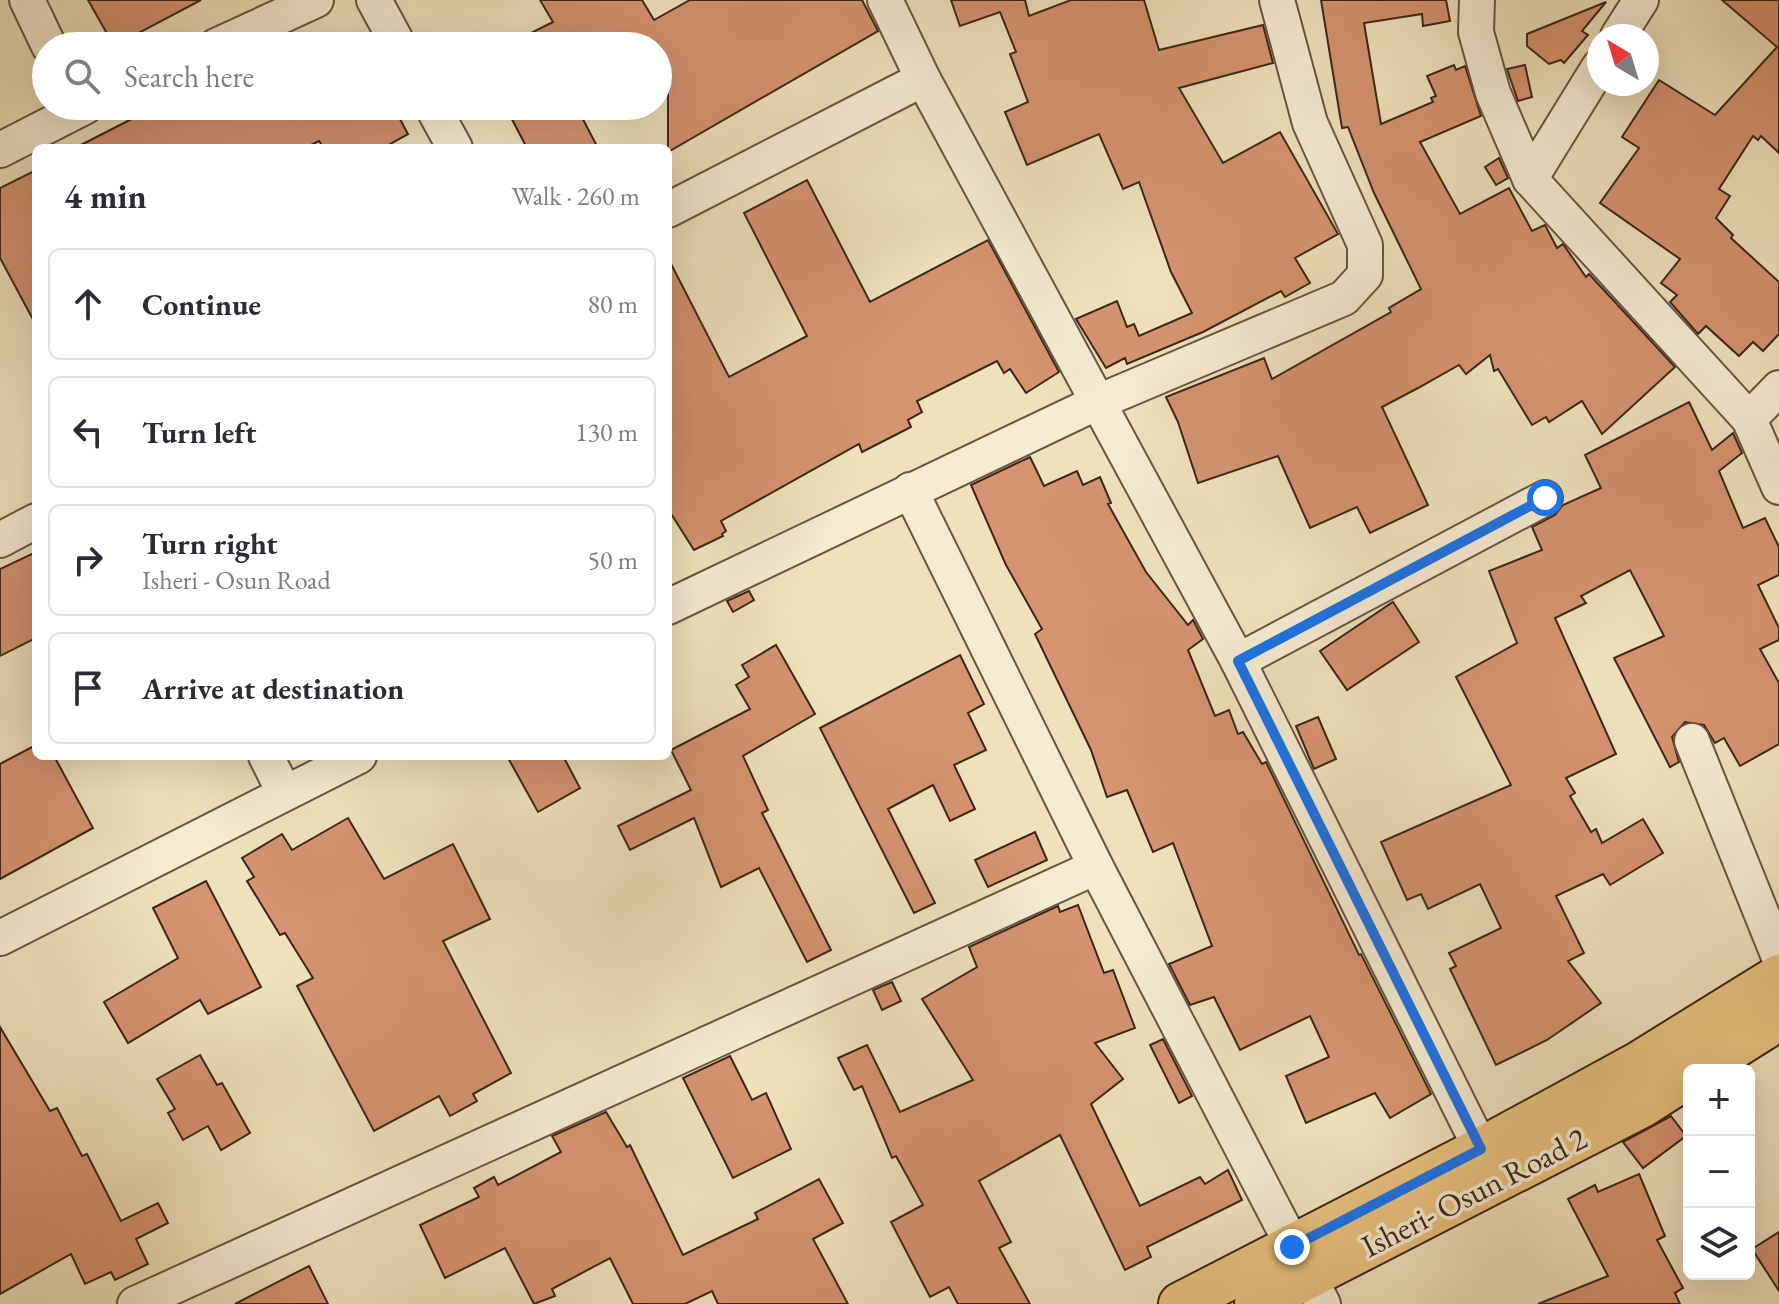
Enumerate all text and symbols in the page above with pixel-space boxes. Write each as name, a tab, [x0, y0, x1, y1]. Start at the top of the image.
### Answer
north arrow	[1587, 24, 1659, 96]
search box	[32, 32, 672, 120]
icon: search	[60, 54, 104, 98]
text: Search here	[124, 57, 254, 96]
text: 4 min	[64, 174, 147, 218]
text: Walk · 260 m	[512, 179, 640, 213]
icon: ahead	[66, 282, 110, 326]
text: Continue	[142, 285, 261, 324]
text: 80 m	[588, 287, 638, 321]
icon: left	[66, 410, 110, 454]
text: Turn left	[142, 413, 256, 452]
text: 130 m	[575, 415, 638, 449]
route start	[1527, 480, 1563, 516]
text: Turn right	[142, 524, 278, 563]
icon: right	[66, 538, 110, 582]
text: 50 m	[588, 543, 638, 577]
text: Isheri - Osun Road	[142, 563, 331, 597]
icon: arrive	[66, 666, 110, 710]
text: Arrive at destination	[142, 669, 404, 708]
map controls	[1683, 1064, 1755, 1280]
button: +	[1683, 1064, 1755, 1136]
street label: Isheri- Osun Road 2	[1354, 1117, 1594, 1267]
button: −	[1683, 1136, 1755, 1208]
button: layers	[1683, 1208, 1755, 1280]
route end	[1274, 1229, 1310, 1265]

